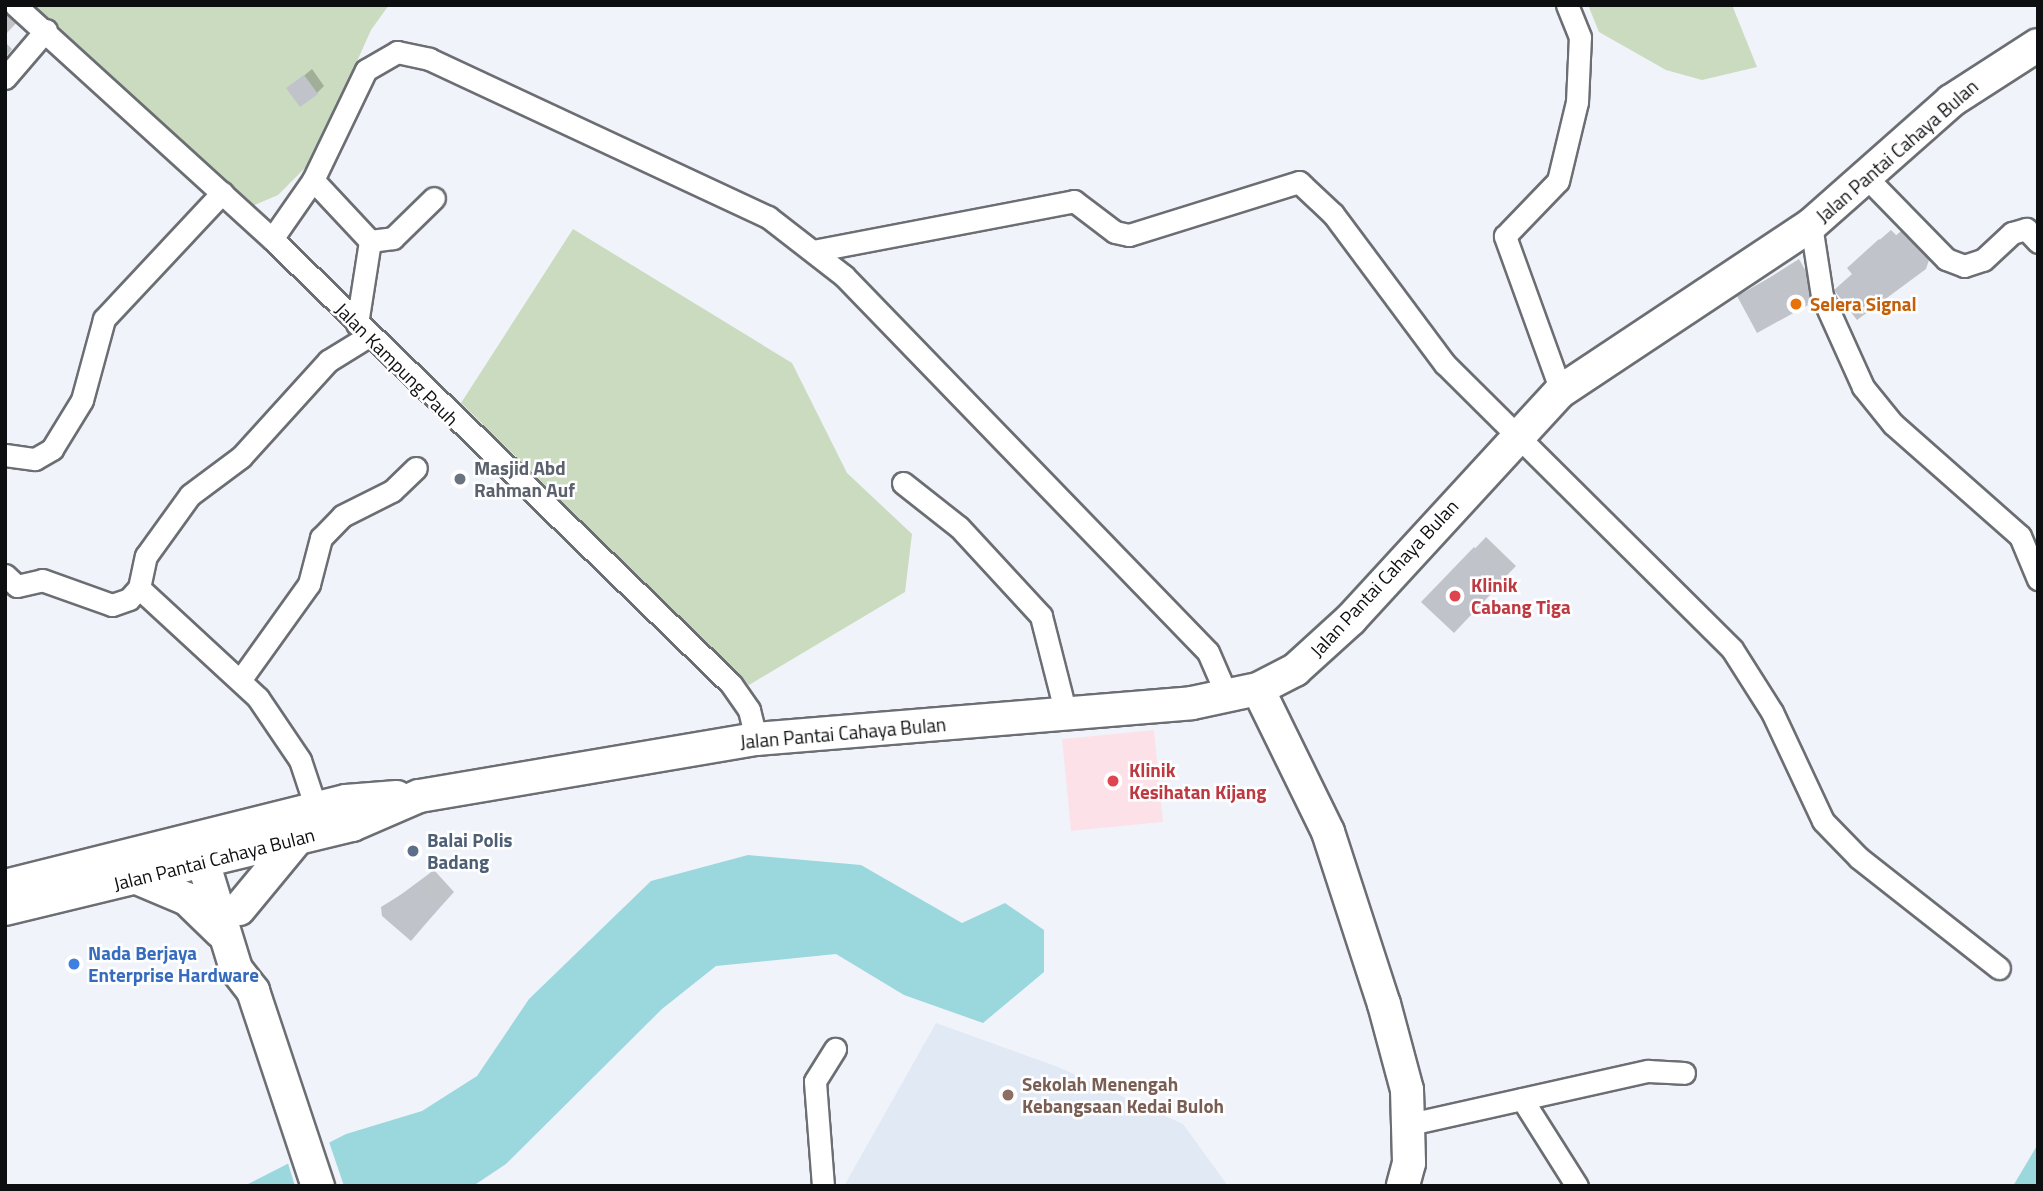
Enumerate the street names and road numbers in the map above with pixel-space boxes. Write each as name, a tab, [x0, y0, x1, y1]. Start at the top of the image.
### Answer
street label: Jalan Pantai Cahaya Bulan	[1811, 75, 1983, 227]
street label: Jalan Kampung Pauh	[331, 298, 463, 430]
street label: Jalan Pantai Cahaya Bulan	[1305, 495, 1463, 661]
street label: Jalan Pantai Cahaya Bulan	[739, 713, 947, 753]
street label: Jalan Pantai Cahaya Bulan	[111, 823, 317, 895]

